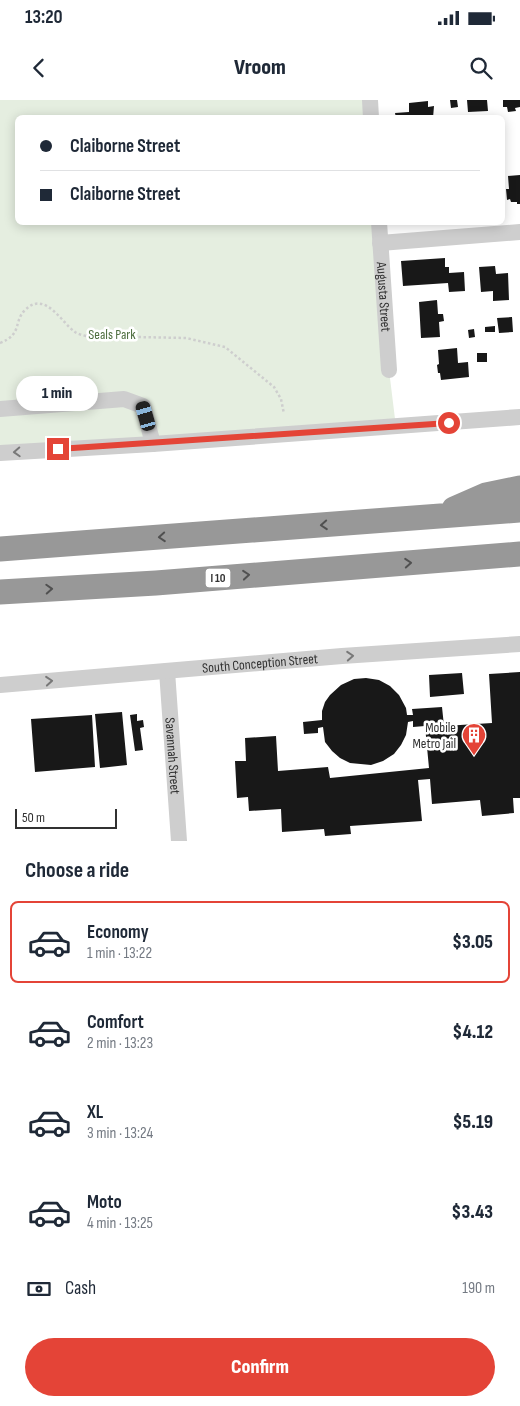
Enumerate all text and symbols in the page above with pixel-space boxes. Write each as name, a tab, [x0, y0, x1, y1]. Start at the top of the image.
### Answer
text: 13:20	[25, 6, 63, 29]
icon: back	[25, 54, 53, 82]
text: Vroom	[234, 54, 286, 81]
icon: search	[467, 54, 495, 82]
text: Claiborne Street	[70, 135, 180, 158]
text: Claiborne Street	[70, 183, 180, 206]
street label: Augusta Street	[373, 260, 394, 332]
park label: Seals Park	[88, 326, 136, 343]
callout: 1 min	[17, 376, 99, 412]
text: 1 min	[42, 384, 72, 403]
car	[134, 400, 157, 432]
route start	[438, 412, 460, 434]
route end	[47, 438, 69, 460]
one-way arrow	[13, 446, 21, 457]
one-way arrow	[320, 519, 328, 530]
one-way arrow	[158, 531, 166, 542]
one-way arrow	[404, 558, 412, 569]
road number: I 10	[206, 568, 230, 588]
one-way arrow	[242, 570, 250, 581]
one-way arrow	[45, 584, 53, 595]
street label: South Conception Street	[202, 650, 319, 677]
one-way arrow	[346, 650, 354, 661]
one-way arrow	[45, 675, 53, 686]
street label: Savannah Street	[161, 717, 184, 795]
place label: Mobile Metro Jail	[413, 719, 456, 752]
building icon: Mobile Metro Jail	[461, 722, 487, 756]
scale bar	[15, 806, 118, 829]
text: 50 m	[22, 809, 45, 826]
text: Choose a ride	[25, 857, 129, 884]
icon: car	[27, 920, 72, 965]
text: Economy	[87, 921, 149, 944]
text: $3.05	[452, 931, 493, 954]
text: 1 min · 13:22	[87, 944, 152, 963]
icon: car	[27, 1010, 72, 1055]
text: Comfort	[87, 1011, 144, 1034]
text: $4.12	[453, 1021, 493, 1044]
text: 2 min · 13:23	[87, 1034, 153, 1053]
icon: car	[27, 1100, 72, 1145]
text: XL	[87, 1101, 103, 1124]
text: $5.19	[453, 1111, 493, 1134]
text: 3 min · 13:24	[87, 1124, 153, 1143]
icon: car	[27, 1190, 72, 1235]
text: Moto	[87, 1191, 122, 1214]
text: $3.43	[452, 1201, 493, 1224]
text: 4 min · 13:25	[87, 1214, 153, 1233]
icon: cash	[25, 1275, 53, 1303]
text: Cash	[65, 1277, 96, 1300]
text: 190 m	[462, 1279, 495, 1298]
button: Confirm	[25, 1338, 495, 1396]

